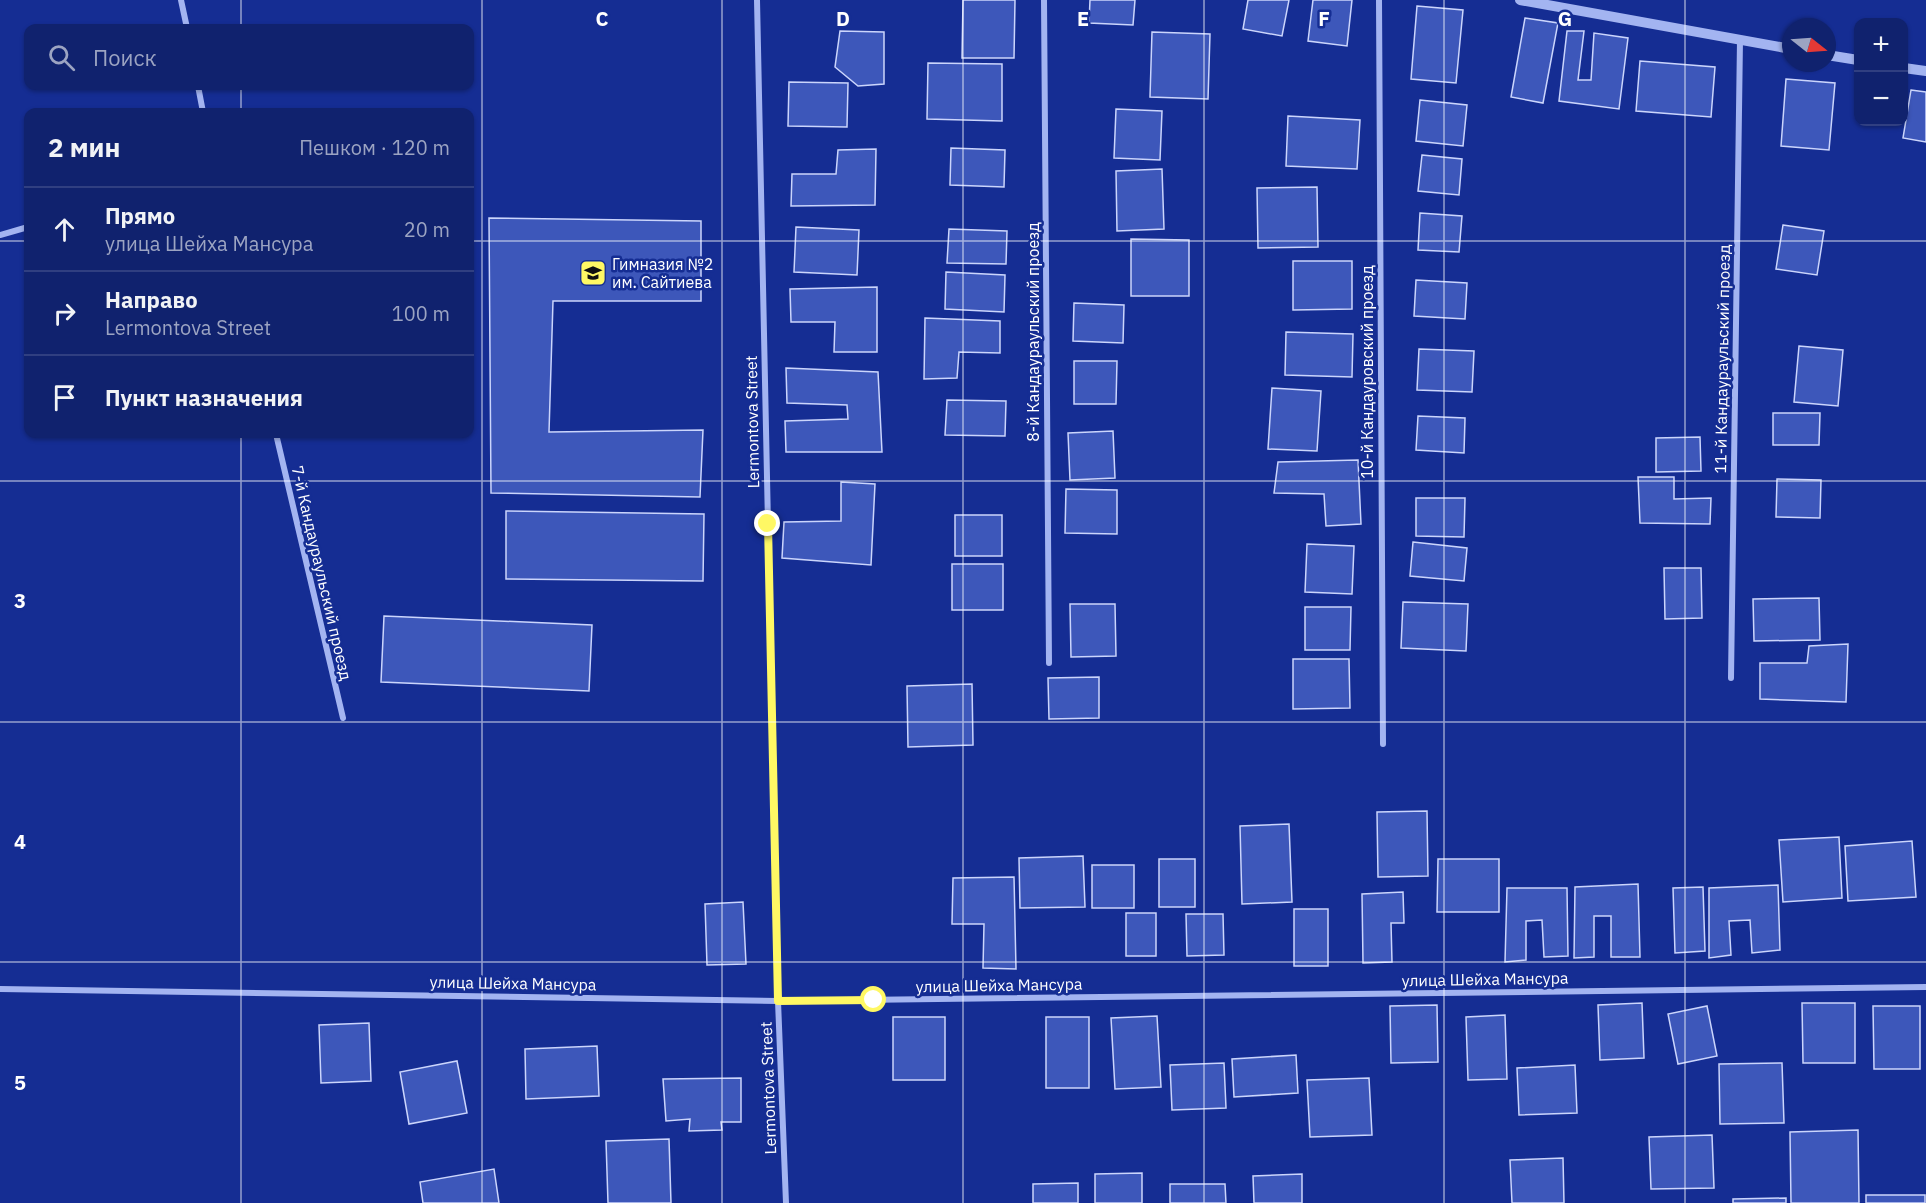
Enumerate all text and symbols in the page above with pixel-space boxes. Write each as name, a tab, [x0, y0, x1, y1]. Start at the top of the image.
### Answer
text: C	[595, 5, 609, 32]
text: D	[836, 5, 850, 32]
text: E	[1077, 5, 1089, 32]
text: F	[1318, 5, 1330, 32]
text: G	[1558, 5, 1572, 32]
north arrow	[1782, 18, 1836, 72]
map controls	[1854, 18, 1908, 126]
button: +	[1854, 18, 1908, 72]
search box	[24, 24, 474, 90]
icon: search	[45, 41, 78, 74]
text: Поиск	[93, 43, 157, 72]
button: −	[1854, 72, 1908, 126]
text: 2 мин	[48, 130, 120, 164]
text: Пешком · 120 m	[299, 134, 450, 161]
text: Прямо	[105, 201, 175, 230]
icon: ahead	[48, 213, 81, 246]
text: 20 m	[404, 216, 450, 243]
street label: 8-й Кандаураульский проезд	[1023, 222, 1043, 442]
text: улица Шейха Мансура	[105, 230, 313, 257]
street label: 11-й Кандаураульский проезд	[1710, 244, 1734, 474]
place label: Гимназия №2 им. Сайтиева	[612, 254, 713, 292]
school or university icon: Гимназия №2 им. Сайтиева	[578, 258, 608, 288]
street label: 10-й Кандауровский проезд	[1357, 265, 1377, 479]
text: Направо	[105, 285, 198, 314]
icon: right	[48, 297, 81, 330]
text: 100 m	[392, 300, 450, 327]
text: Lermontova Street	[105, 314, 271, 341]
street label: Lermontova Street	[741, 355, 763, 489]
icon: arrive	[48, 381, 81, 414]
text: Пункт назначения	[105, 383, 303, 412]
street label: 7-й Кандаураульский проезд	[288, 464, 357, 683]
route end	[754, 510, 780, 536]
text: 3	[14, 587, 26, 614]
text: 4	[14, 828, 26, 855]
street label: улица Шейха Мансура	[1401, 968, 1569, 990]
street label: улица Шейха Мансура	[429, 972, 597, 994]
street label: улица Шейха Мансура	[915, 974, 1083, 996]
route start	[860, 986, 886, 1012]
street label: Lermontova Street	[756, 1021, 780, 1155]
text: 5	[14, 1069, 26, 1096]

